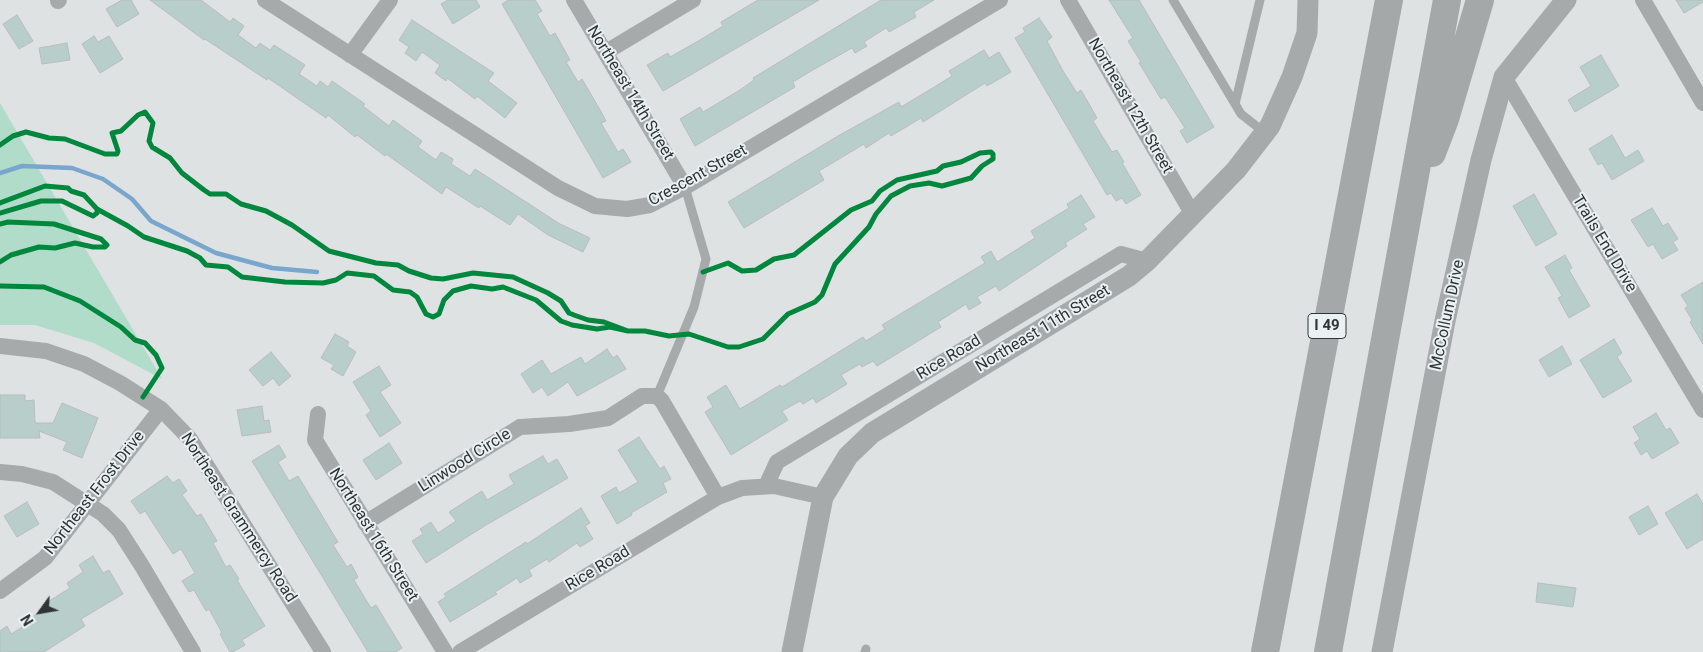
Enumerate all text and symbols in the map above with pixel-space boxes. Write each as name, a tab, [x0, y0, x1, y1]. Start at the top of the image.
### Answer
street label: Northeast 14th Street	[582, 22, 678, 164]
street label: Northeast 12th Street	[1083, 35, 1177, 177]
street label: Crescent Street	[645, 141, 751, 211]
street label: Trails End Drive	[1568, 192, 1640, 296]
street label: McCollum Drive	[1427, 258, 1469, 372]
street label: Northeast 11th Street	[972, 281, 1114, 377]
road number: I 49	[1308, 314, 1346, 338]
street label: Rice Road	[914, 331, 984, 385]
street label: Linwood Circle	[415, 425, 515, 497]
street label: Northeast Frost Drive	[41, 427, 149, 559]
street label: Northeast Grammercy Road	[176, 430, 300, 606]
street label: Northeast 16th Street	[324, 465, 422, 605]
street label: Rice Road	[563, 542, 633, 596]
north arrow	[15, 587, 65, 637]
text: N	[18, 612, 37, 628]

